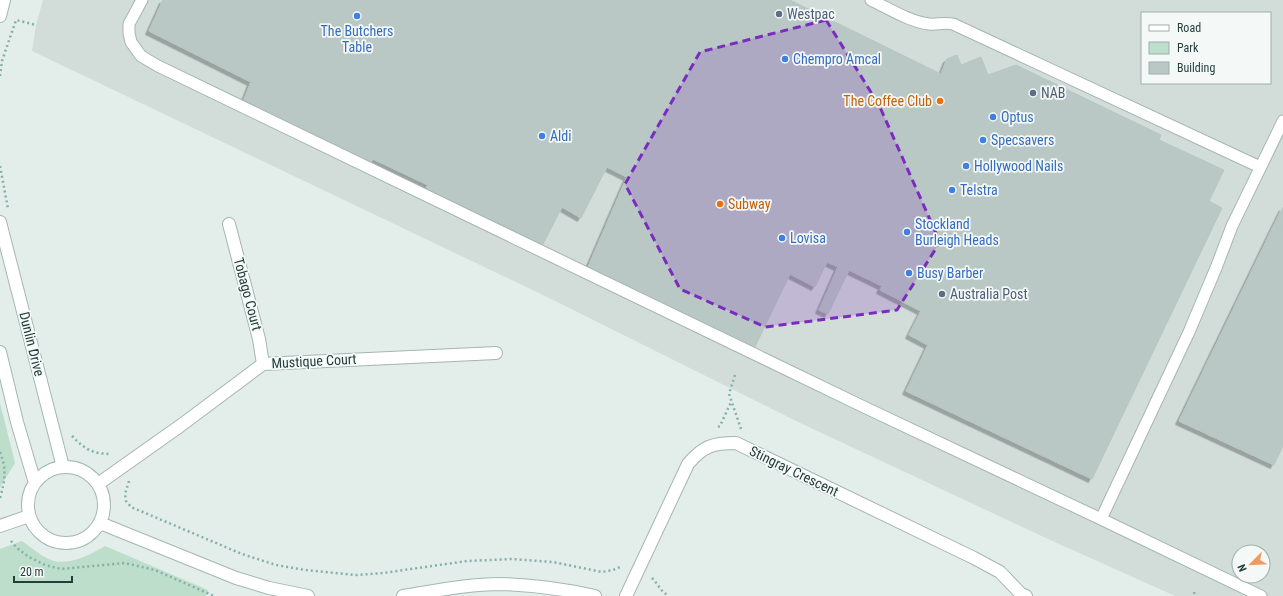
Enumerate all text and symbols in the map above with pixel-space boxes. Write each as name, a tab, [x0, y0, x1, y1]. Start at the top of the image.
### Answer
place label: Westpac	[787, 6, 835, 22]
marker: Westpac	[774, 9, 784, 19]
marker: The Butchers Table	[352, 11, 362, 21]
legend	[1141, 12, 1271, 84]
text: Road	[1177, 21, 1201, 35]
place label: The Butchers Table	[321, 23, 393, 55]
text: Park	[1177, 41, 1199, 55]
place label: Chempro Amcal	[793, 51, 881, 67]
marker: Chempro Amcal	[780, 54, 790, 64]
text: Building	[1177, 61, 1215, 75]
place label: NAB	[1041, 85, 1066, 101]
marker: NAB	[1028, 88, 1038, 98]
place label: The Coffee Club	[843, 93, 932, 109]
marker: The Coffee Club	[935, 96, 945, 106]
place label: Optus	[1001, 109, 1034, 125]
marker: Optus	[988, 112, 998, 122]
place label: Aldi	[550, 128, 571, 144]
marker: Aldi	[537, 131, 547, 141]
place label: Specsavers	[991, 132, 1054, 148]
marker: Specsavers	[978, 135, 988, 145]
place label: Hollywood Nails	[974, 158, 1063, 174]
marker: Hollywood Nails	[961, 161, 971, 171]
place label: Telstra	[960, 182, 998, 198]
marker: Telstra	[947, 185, 957, 195]
place label: Subway	[728, 196, 771, 212]
marker: Subway	[715, 199, 725, 209]
place label: Stockland Burleigh Heads	[915, 216, 999, 248]
marker: Stockland Burleigh Heads	[902, 227, 912, 237]
place label: Lovisa	[790, 230, 826, 246]
marker: Lovisa	[777, 233, 787, 243]
street label: Tobago Court	[231, 256, 265, 332]
place label: Busy Barber	[917, 265, 983, 281]
marker: Busy Barber	[904, 268, 914, 278]
place label: Australia Post	[950, 286, 1028, 302]
marker: Australia Post	[937, 289, 947, 299]
street label: Dunlin Drive	[16, 310, 48, 378]
street label: Mustique Court	[271, 351, 357, 371]
street label: Stingray Crescent	[747, 443, 841, 499]
north arrow	[1231, 544, 1271, 584]
scale bar	[14, 558, 72, 584]
text: N	[1235, 562, 1250, 574]
text: 20 m	[20, 565, 44, 579]

